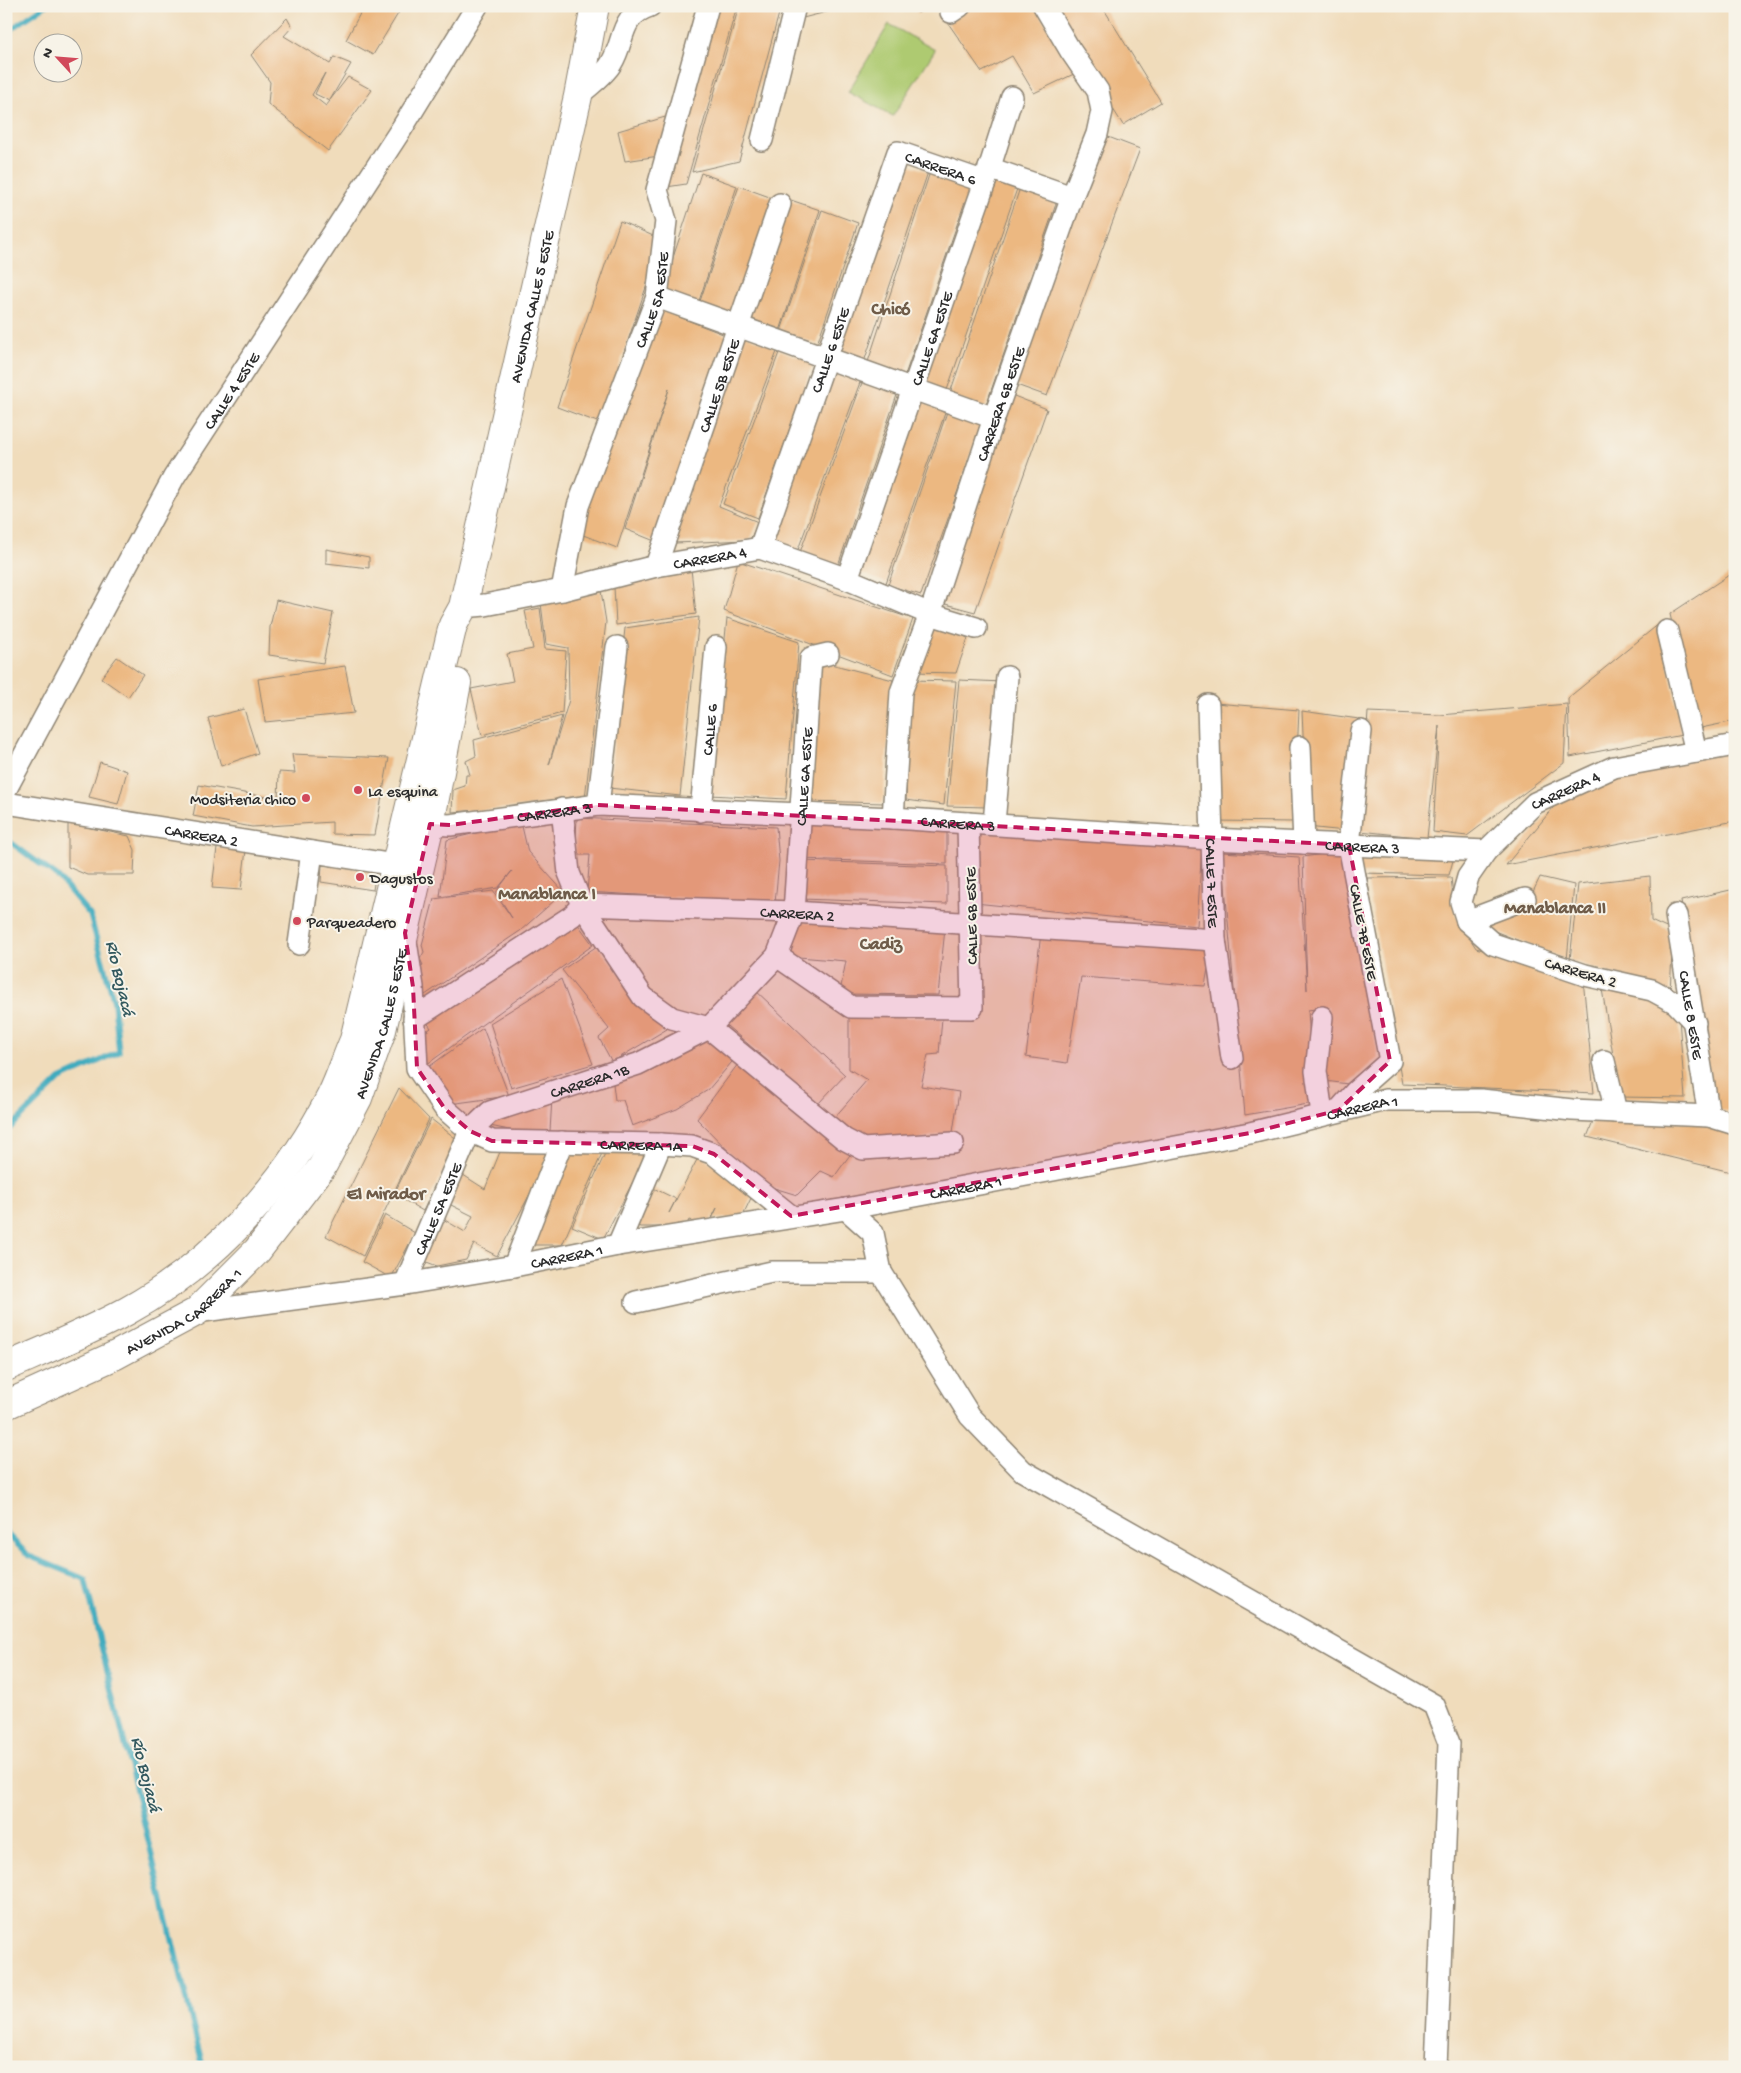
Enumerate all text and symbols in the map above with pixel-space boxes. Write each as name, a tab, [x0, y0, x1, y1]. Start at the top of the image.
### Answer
north arrow	[32, 32, 82, 82]
text: N	[39, 46, 58, 61]
street label: CARRERA 6	[902, 149, 979, 192]
street label: AVENIDA CALLE 5 ESTE	[508, 228, 561, 385]
street label: CALLE 5A ESTE	[633, 250, 675, 351]
street label: CALLE 6A ESTE	[909, 289, 960, 389]
district label: Chicó	[871, 300, 911, 321]
street label: CALLE 6 ESTE	[809, 305, 856, 396]
street label: CALLE 5B ESTE	[696, 336, 746, 436]
street label: CARRERA 6B ESTE	[974, 344, 1032, 465]
street label: CALLE 4 ESTE	[201, 349, 266, 434]
street label: CARRERA 4	[672, 544, 749, 576]
street label: CALLE 6	[700, 702, 724, 756]
street label: CALLE 6A ESTE	[794, 726, 819, 827]
street label: CARRERA 4	[1528, 769, 1604, 815]
marker: La esquina	[352, 784, 364, 796]
place label: La esquina	[368, 784, 439, 803]
place label: Modsiteria chico	[190, 792, 296, 811]
marker: Modsiteria chico	[300, 792, 312, 804]
street label: CARRERA 3	[516, 800, 593, 829]
street label: CARRERA 3	[920, 814, 996, 838]
street label: CARRERA 2	[163, 822, 239, 853]
street label: CALLE 7 ESTE	[1199, 838, 1221, 929]
street label: CARRERA 3	[1325, 838, 1400, 860]
street label: CALLE 6B ESTE	[963, 866, 984, 965]
marker: Dagustos	[354, 871, 366, 883]
place label: Dagustos	[369, 871, 434, 890]
street label: CALLE 7B ESTE	[1343, 883, 1380, 983]
district label: Manablanca I	[498, 885, 596, 906]
district label: Manablanca II	[1504, 899, 1606, 920]
street label: CARRERA 2	[760, 905, 835, 928]
marker: Parqueadero	[291, 915, 303, 927]
place label: Parqueadero	[306, 915, 396, 934]
district label: Cadiz	[859, 935, 903, 956]
water label: Río Bojacá	[100, 939, 138, 1019]
street label: AVENIDA CALLE 5 ESTE	[352, 946, 414, 1102]
street label: CARRERA 2	[1542, 955, 1619, 994]
street label: CALLE 8 ESTE	[1672, 969, 1706, 1062]
street label: CARRERA 1B	[549, 1061, 632, 1105]
street label: CARRERA 1	[1326, 1093, 1398, 1127]
street label: CARRERA 1A	[600, 1137, 684, 1158]
street label: CALLE 5A ESTE	[412, 1160, 469, 1259]
street label: CARRERA 1	[929, 1174, 1004, 1206]
district label: El Mirador	[347, 1185, 428, 1206]
street label: CARRERA 1	[530, 1242, 605, 1275]
street label: AVENIDA CARRERA 1	[123, 1265, 248, 1361]
water label: Río Bojacá	[125, 1735, 164, 1815]

